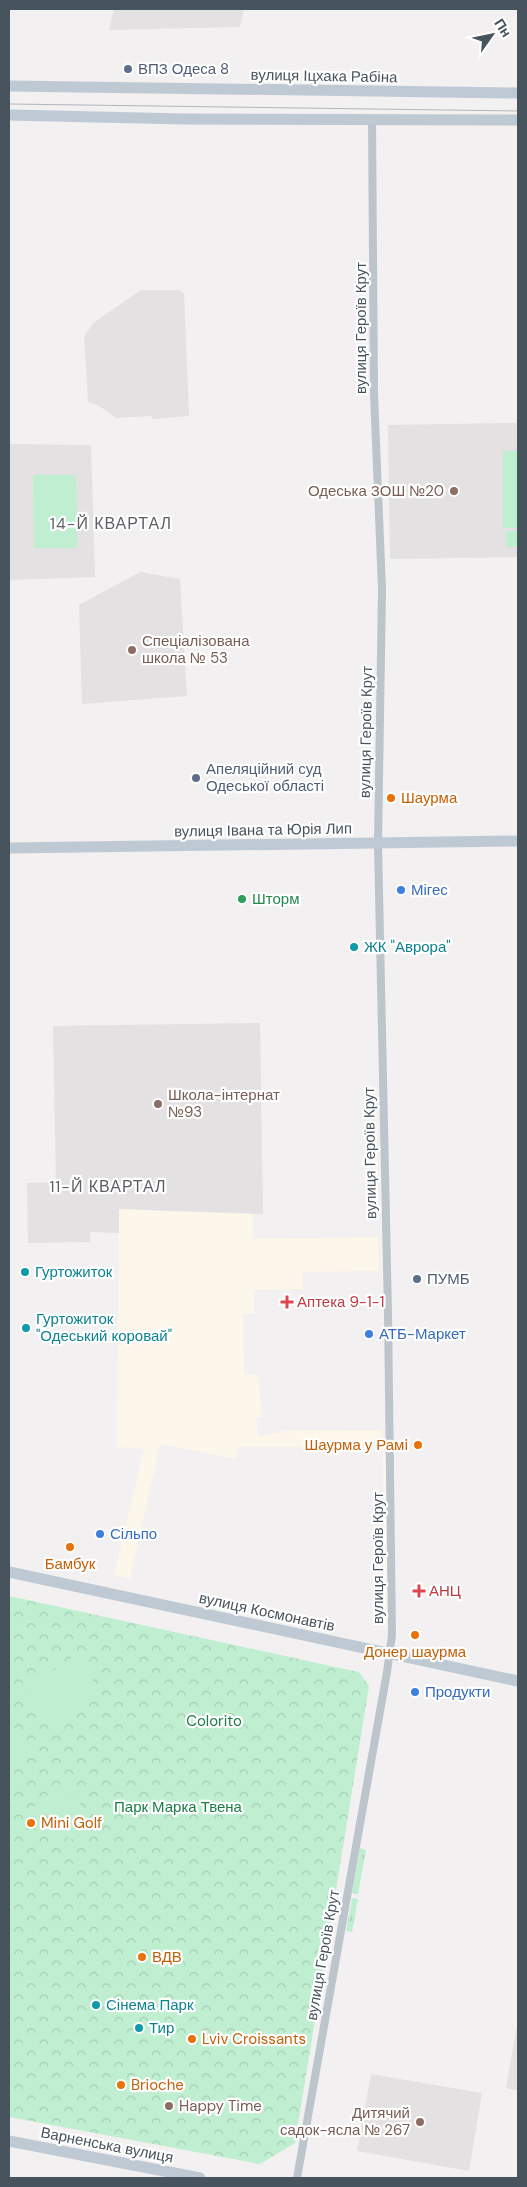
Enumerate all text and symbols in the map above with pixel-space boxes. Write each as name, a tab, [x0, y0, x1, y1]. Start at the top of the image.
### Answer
north arrow	[467, 10, 517, 60]
text: Пн	[490, 15, 515, 41]
place label: ВПЗ Одеса 8	[138, 59, 229, 79]
marker: ВПЗ Одеса 8	[122, 63, 134, 75]
street label: вулиця Іцхака Рабіна	[250, 65, 398, 87]
street label: вулиця Героїв Крут	[351, 262, 371, 394]
place label: Одеська ЗОШ №20	[308, 481, 444, 501]
marker: Одеська ЗОШ №20	[448, 485, 460, 497]
district label: 14-Й КВАРТАЛ	[50, 513, 172, 534]
place label: Спеціалізована школа № 53	[142, 631, 250, 668]
marker: Спеціалізована школа № 53	[126, 644, 138, 656]
street label: вулиця Героїв Крут	[355, 666, 377, 798]
place label: Апеляційний суд Одеської області	[206, 759, 324, 796]
marker: Апеляційний суд Одеської області	[190, 772, 202, 784]
place label: Шаурма	[401, 788, 458, 808]
marker: Шаурма	[385, 792, 397, 804]
street label: вулиця Івана та Юрія Лип	[174, 818, 352, 842]
place label: Мігес	[411, 880, 448, 900]
marker: Мігес	[395, 884, 407, 896]
place label: Шторм	[252, 889, 299, 909]
marker: Шторм	[236, 893, 248, 905]
place label: ЖК "Аврора"	[364, 937, 451, 957]
marker: ЖК "Аврора"	[348, 941, 360, 953]
place label: Школа-інтернат №93	[168, 1085, 280, 1122]
street label: вулиця Героїв Крут	[359, 1087, 381, 1219]
marker: Школа-інтернат №93	[152, 1098, 164, 1110]
district label: 11-Й КВАРТАЛ	[49, 1176, 167, 1197]
place label: Гуртожиток	[35, 1262, 113, 1282]
marker: Гуртожиток	[19, 1266, 31, 1278]
place label: ПУМБ	[427, 1269, 470, 1289]
marker: ПУМБ	[411, 1273, 423, 1285]
place label: Аптека 9-1-1	[297, 1292, 384, 1312]
marker: Аптека 9-1-1	[281, 1296, 293, 1308]
place label: Гуртожиток "Одеський коровай"	[36, 1309, 172, 1346]
marker: Гуртожиток "Одеський коровай"	[20, 1322, 32, 1334]
place label: АТБ-Маркет	[379, 1324, 466, 1344]
marker: АТБ-Маркет	[363, 1328, 375, 1340]
place label: Шаурма у Рамi	[305, 1435, 408, 1455]
marker: Шаурма у Рамi	[412, 1439, 424, 1451]
street label: вулиця Героїв Крут	[368, 1492, 388, 1624]
place label: Сільпо	[110, 1524, 157, 1544]
marker: Сільпо	[94, 1528, 106, 1540]
marker: Бамбук	[64, 1541, 76, 1553]
place label: Бамбук	[45, 1554, 96, 1574]
place label: АНЦ	[429, 1581, 461, 1601]
marker: АНЦ	[413, 1585, 425, 1597]
street label: вулиця Космонавтів	[197, 1588, 337, 1636]
marker: Донер шаурма	[409, 1629, 421, 1641]
place label: Донер шаурма	[364, 1642, 467, 1662]
place label: Продукти	[425, 1682, 490, 1702]
marker: Продукти	[409, 1686, 421, 1698]
park label: Colorito	[186, 1711, 242, 1731]
park label: Парк Марка Твена	[114, 1797, 243, 1817]
place label: Mini Golf	[41, 1813, 102, 1833]
marker: Mini Golf	[25, 1817, 37, 1829]
street label: вулиця Героїв Крут	[302, 1888, 344, 2022]
place label: ВДВ	[152, 1947, 182, 1967]
marker: ВДВ	[136, 1951, 148, 1963]
place label: Сінема Парк	[106, 1995, 194, 2015]
marker: Сінема Парк	[90, 1999, 102, 2011]
place label: Тир	[149, 2018, 174, 2038]
marker: Тир	[133, 2022, 145, 2034]
place label: Lviv Croissants	[202, 2029, 306, 2049]
marker: Lviv Croissants	[186, 2033, 198, 2045]
place label: Brioche	[131, 2075, 184, 2095]
marker: Brioche	[115, 2079, 127, 2091]
place label: Happy Time	[179, 2096, 262, 2116]
marker: Happy Time	[163, 2100, 175, 2112]
place label: Дитячий садок-ясла № 267	[280, 2103, 410, 2140]
marker: Дитячий садок-ясла № 267	[414, 2116, 426, 2128]
street label: Варненська вулиця	[39, 2122, 175, 2168]

